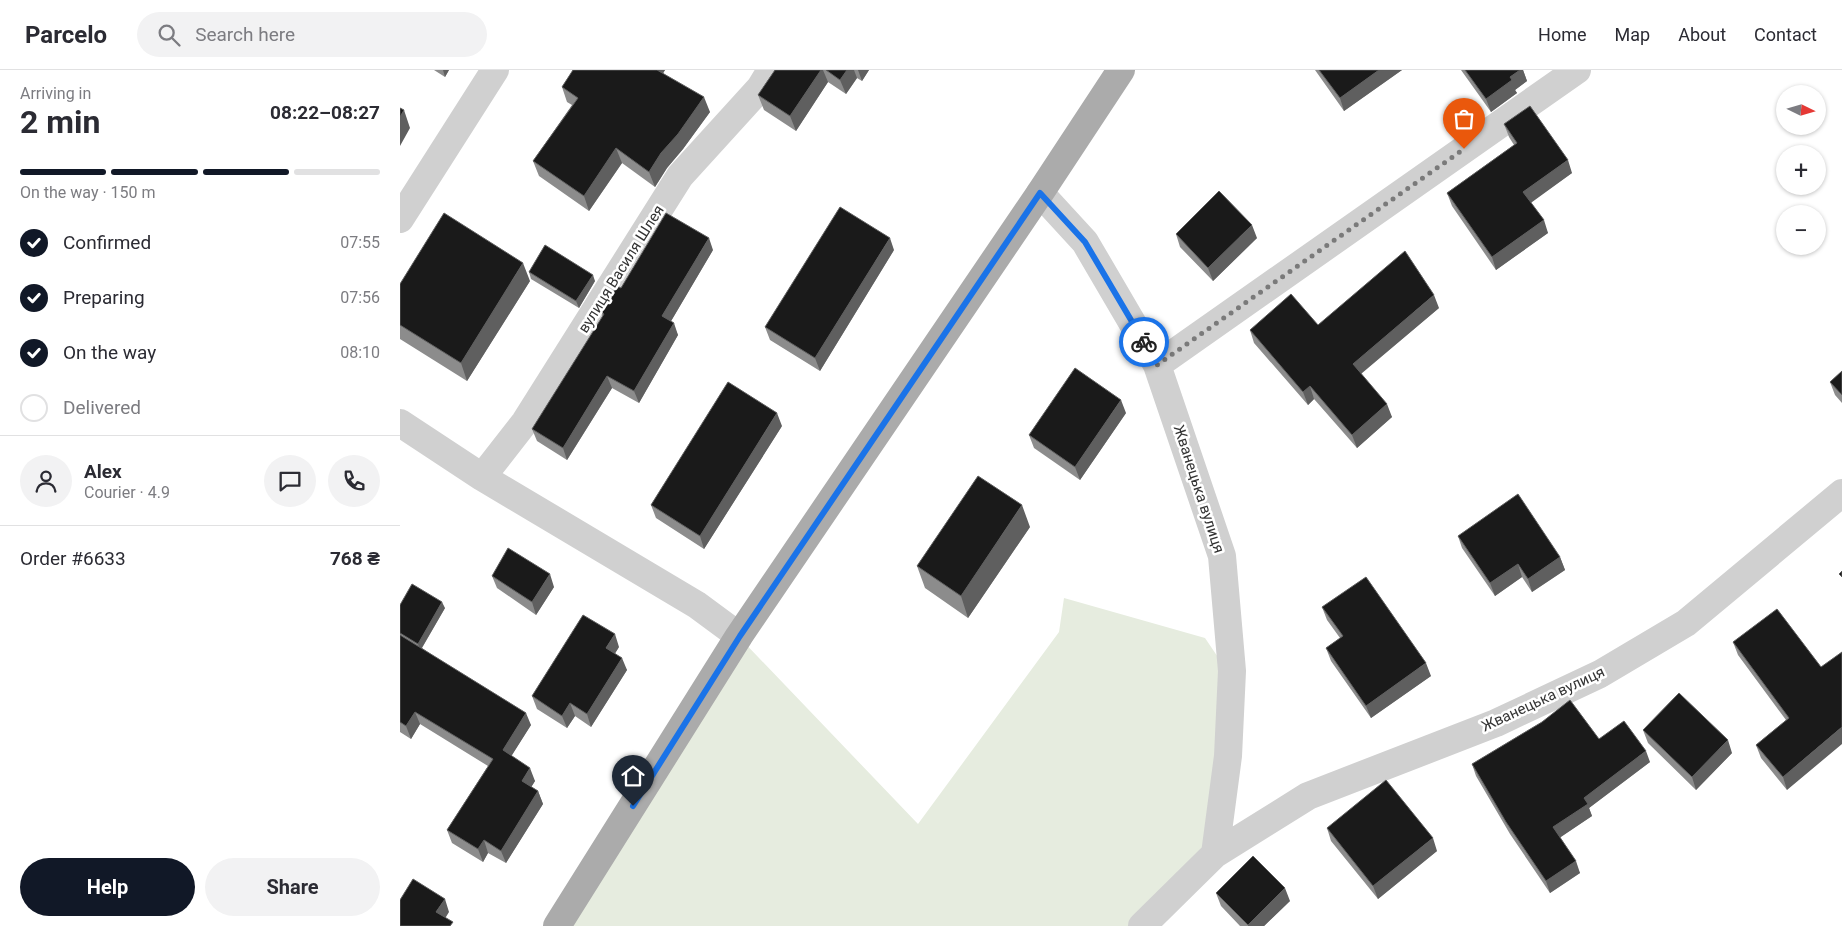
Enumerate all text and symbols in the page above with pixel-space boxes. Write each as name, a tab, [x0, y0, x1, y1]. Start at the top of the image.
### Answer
search box	[137, 12, 487, 57]
text: Parcelo	[25, 21, 107, 49]
icon: search	[155, 21, 183, 49]
text: Search here	[195, 23, 295, 46]
text: Home	[1538, 24, 1587, 45]
text: Map	[1615, 24, 1650, 45]
text: About	[1678, 24, 1726, 45]
text: Contact	[1754, 24, 1817, 45]
text: Arriving in	[20, 84, 91, 103]
north arrow	[1776, 85, 1826, 135]
map controls	[1776, 85, 1826, 255]
pin	[1443, 98, 1485, 149]
text: 08:22–08:27	[270, 101, 380, 124]
text: 2 min	[20, 103, 100, 141]
icon: bag	[1450, 105, 1478, 133]
button: +	[1776, 145, 1826, 195]
text: On the way · 150 m	[20, 183, 156, 202]
street label: вулиця Василя Шлея	[574, 202, 668, 336]
button: −	[1776, 205, 1826, 255]
icon: check	[20, 229, 48, 257]
text: Confirmed	[63, 231, 151, 254]
text: 07:55	[340, 233, 380, 252]
icon: check	[20, 284, 48, 312]
text: Preparing	[63, 286, 145, 309]
text: 07:56	[340, 288, 380, 307]
courier	[1119, 317, 1169, 367]
icon: bike	[1130, 328, 1158, 356]
icon: check	[20, 339, 48, 367]
text: On the way	[63, 341, 156, 364]
text: 08:10	[340, 343, 380, 362]
text: Delivered	[63, 396, 141, 419]
street label: Жванецька вулиця	[1170, 423, 1228, 555]
button: person	[20, 455, 72, 507]
button: chat	[264, 455, 316, 507]
button: phone	[328, 455, 380, 507]
text: Alex	[84, 460, 122, 483]
text: Courier · 4.9	[84, 483, 170, 502]
text: Order #6633	[20, 547, 126, 570]
text: 768 ₴	[330, 547, 380, 570]
street label: Жванецька вулиця	[1479, 663, 1607, 735]
pin	[612, 755, 654, 806]
icon: home	[619, 762, 647, 790]
button: Help	[20, 858, 195, 916]
button: Share	[205, 858, 380, 916]

